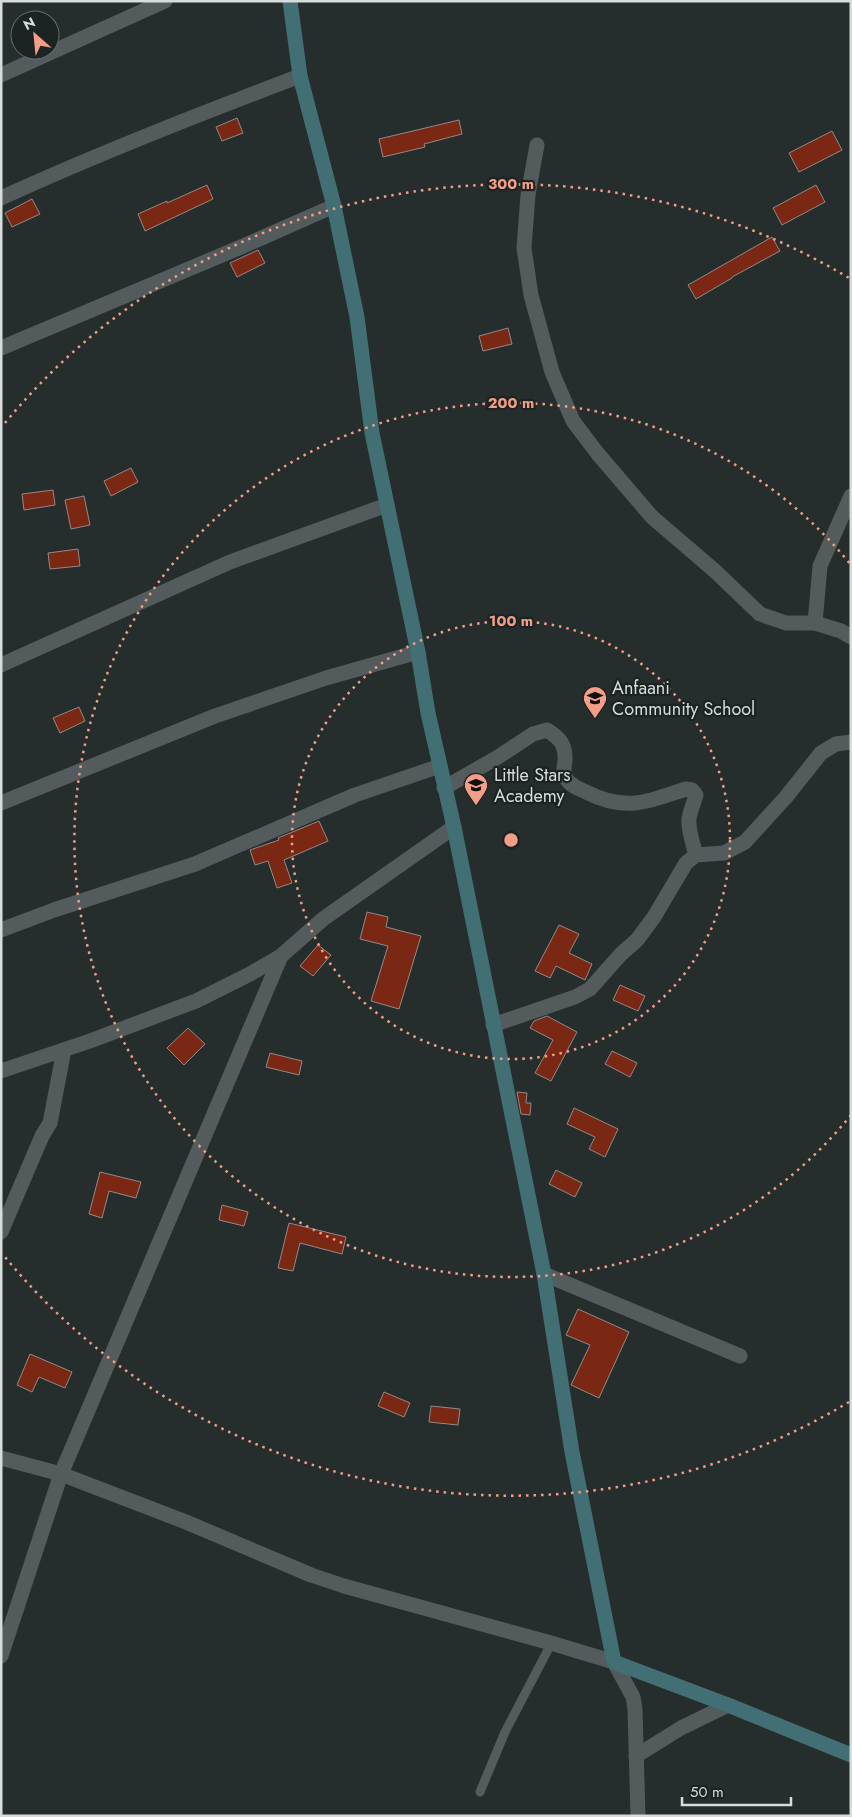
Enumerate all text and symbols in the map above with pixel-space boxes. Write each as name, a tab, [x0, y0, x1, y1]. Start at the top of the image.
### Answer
north arrow	[10, 10, 60, 60]
text: N	[20, 12, 39, 35]
text: 300 m	[488, 173, 534, 195]
text: 200 m	[488, 392, 534, 414]
text: 100 m	[489, 610, 533, 632]
place label: Anfaani Community School	[612, 675, 755, 722]
school or university icon: Anfaani Community School	[582, 685, 608, 719]
place label: Little Stars Academy	[494, 762, 571, 809]
school or university icon: Little Stars Academy	[463, 772, 489, 806]
centre of rings	[502, 831, 520, 849]
scale bar	[682, 1774, 791, 1806]
text: 50 m	[690, 1781, 724, 1803]

